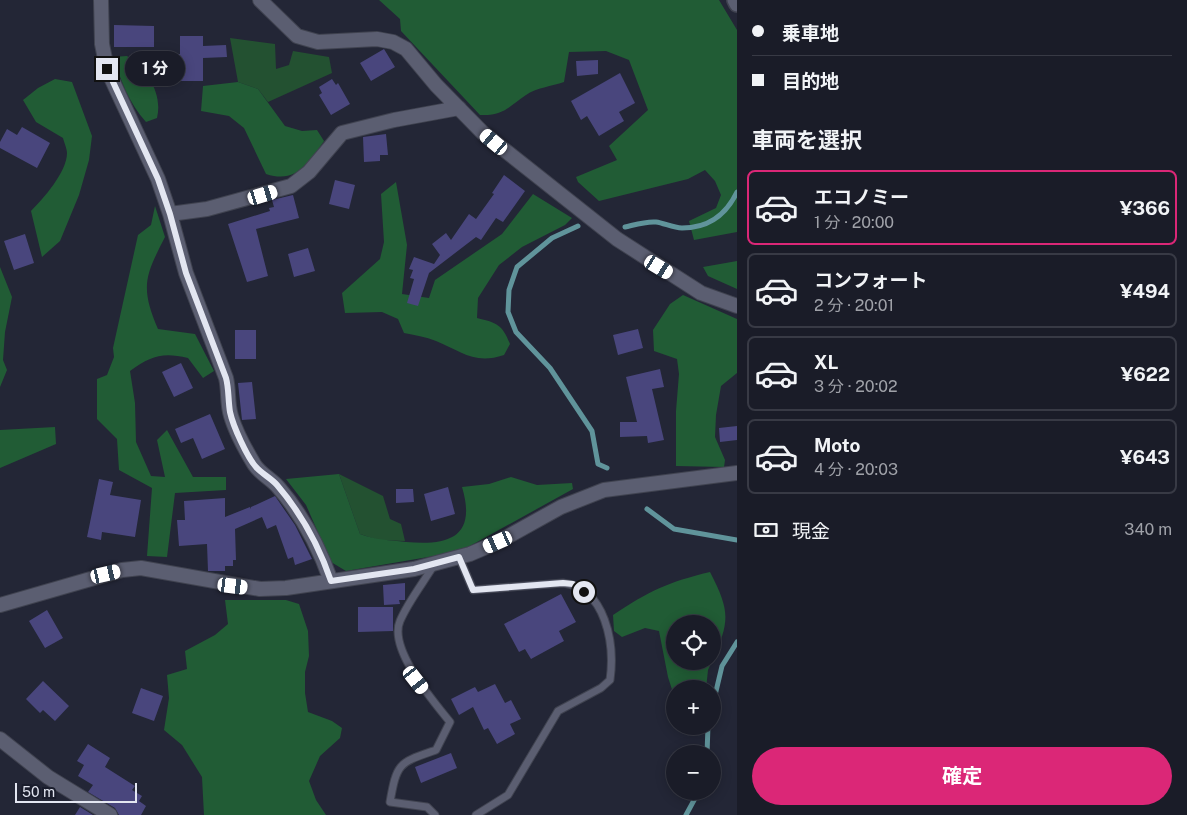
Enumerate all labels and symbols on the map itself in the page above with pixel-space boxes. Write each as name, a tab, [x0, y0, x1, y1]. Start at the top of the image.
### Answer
callout: 1 分	[124, 52, 184, 86]
route end	[96, 58, 118, 80]
car	[477, 127, 510, 157]
car	[246, 183, 279, 207]
car	[642, 253, 675, 281]
car	[481, 529, 514, 555]
car	[89, 563, 122, 585]
car	[217, 577, 248, 595]
route start	[573, 581, 595, 603]
car	[400, 664, 431, 696]
scale bar	[15, 780, 138, 803]

